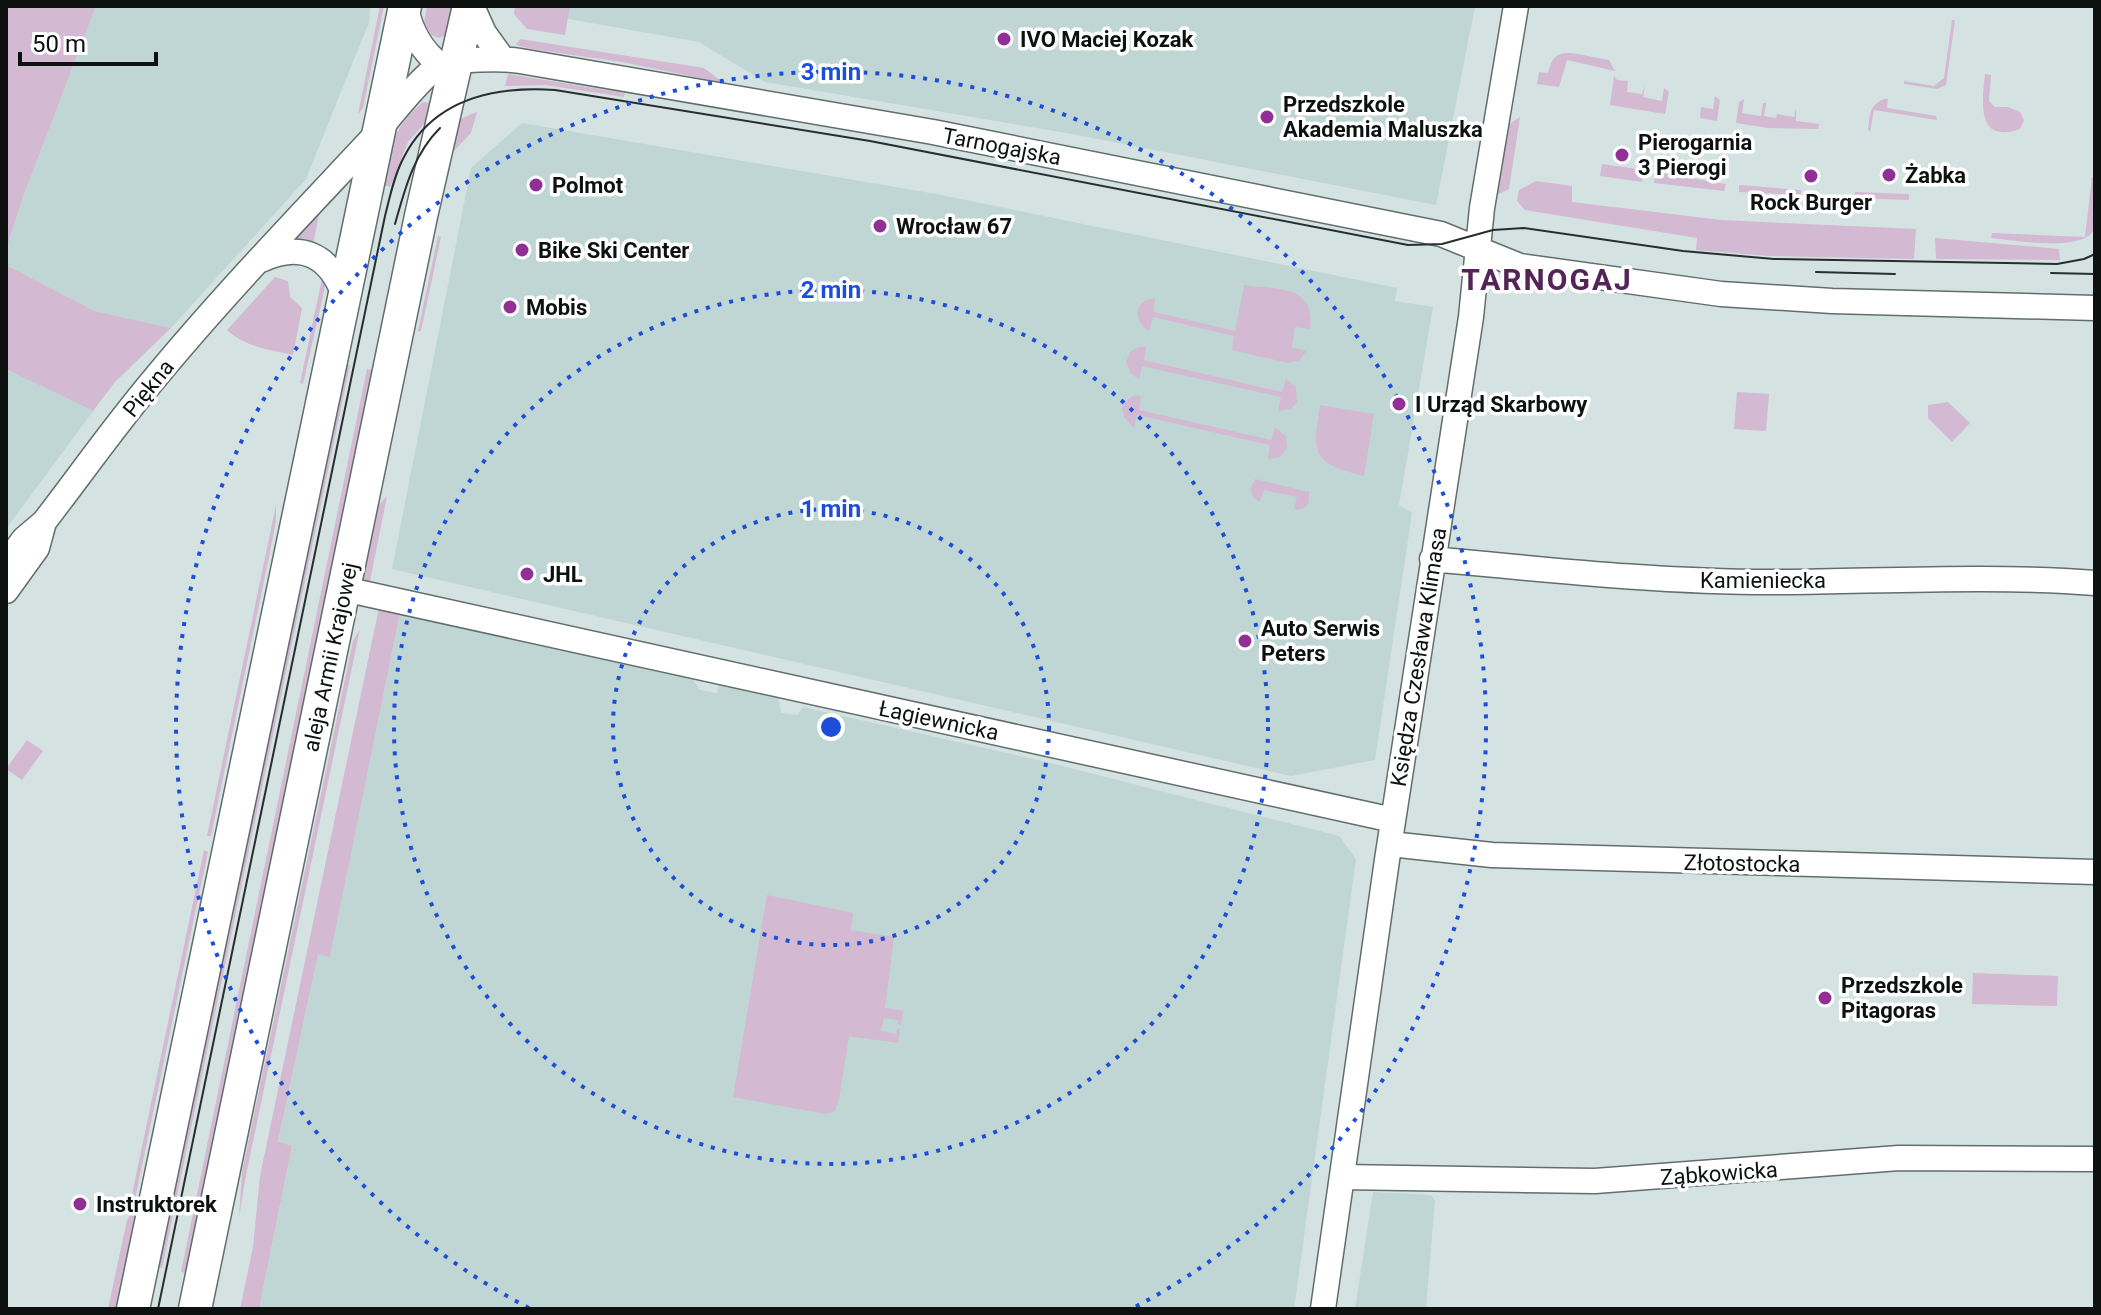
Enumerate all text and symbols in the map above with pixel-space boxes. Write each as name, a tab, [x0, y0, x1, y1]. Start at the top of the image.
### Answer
scale bar	[20, 16, 156, 66]
place label: IVO Maciej Kozak	[1020, 27, 1194, 52]
text: 50 m	[32, 30, 86, 58]
marker: IVO Maciej Kozak	[995, 30, 1013, 48]
text: 3 min	[801, 58, 861, 86]
place label: Przedszkole Akademia Maluszka	[1283, 92, 1483, 142]
marker: Przedszkole Akademia Maluszka	[1258, 108, 1276, 126]
street label: Tarnogajska	[941, 123, 1063, 170]
place label: Pierogarnia 3 Pierogi	[1638, 130, 1753, 180]
marker: Pierogarnia 3 Pierogi	[1613, 146, 1631, 164]
place label: Żabka	[1905, 163, 1966, 188]
marker: Żabka	[1880, 166, 1898, 184]
marker: Rock Burger	[1802, 167, 1820, 185]
place label: Polmot	[552, 173, 624, 198]
marker: Polmot	[527, 176, 545, 194]
place label: Rock Burger	[1750, 190, 1872, 215]
place label: Wrocław 67	[896, 214, 1012, 239]
marker: Wrocław 67	[871, 217, 889, 235]
place label: Bike Ski Center	[538, 238, 689, 263]
marker: Bike Ski Center	[513, 241, 531, 259]
district label: TARNOGAJ	[1461, 262, 1633, 297]
text: 2 min	[801, 276, 861, 304]
place label: Mobis	[526, 295, 587, 320]
marker: Mobis	[501, 298, 519, 316]
street label: Piękna	[118, 355, 179, 422]
place label: I Urząd Skarbowy	[1415, 392, 1588, 417]
marker: I Urząd Skarbowy	[1390, 395, 1408, 413]
text: 1 min	[801, 495, 861, 523]
street label: Księdza Czesława Klimasa	[1386, 526, 1451, 788]
street label: aleja Armii Krajowej	[298, 560, 363, 754]
place label: JHL	[543, 562, 583, 587]
marker: JHL	[518, 565, 536, 583]
street label: Kamieniecka	[1700, 568, 1826, 593]
place label: Auto Serwis Peters	[1261, 616, 1380, 666]
marker: Auto Serwis Peters	[1236, 632, 1254, 650]
street label: Łagiewnicka	[877, 696, 1001, 745]
centre of rings	[817, 713, 845, 741]
street label: Złotostocka	[1683, 850, 1801, 877]
place label: Przedszkole Pitagoras	[1841, 973, 1963, 1023]
marker: Przedszkole Pitagoras	[1816, 989, 1834, 1007]
street label: Ząbkowicka	[1659, 1157, 1779, 1190]
place label: Instruktorek	[96, 1192, 217, 1217]
marker: Instruktorek	[71, 1195, 89, 1213]

